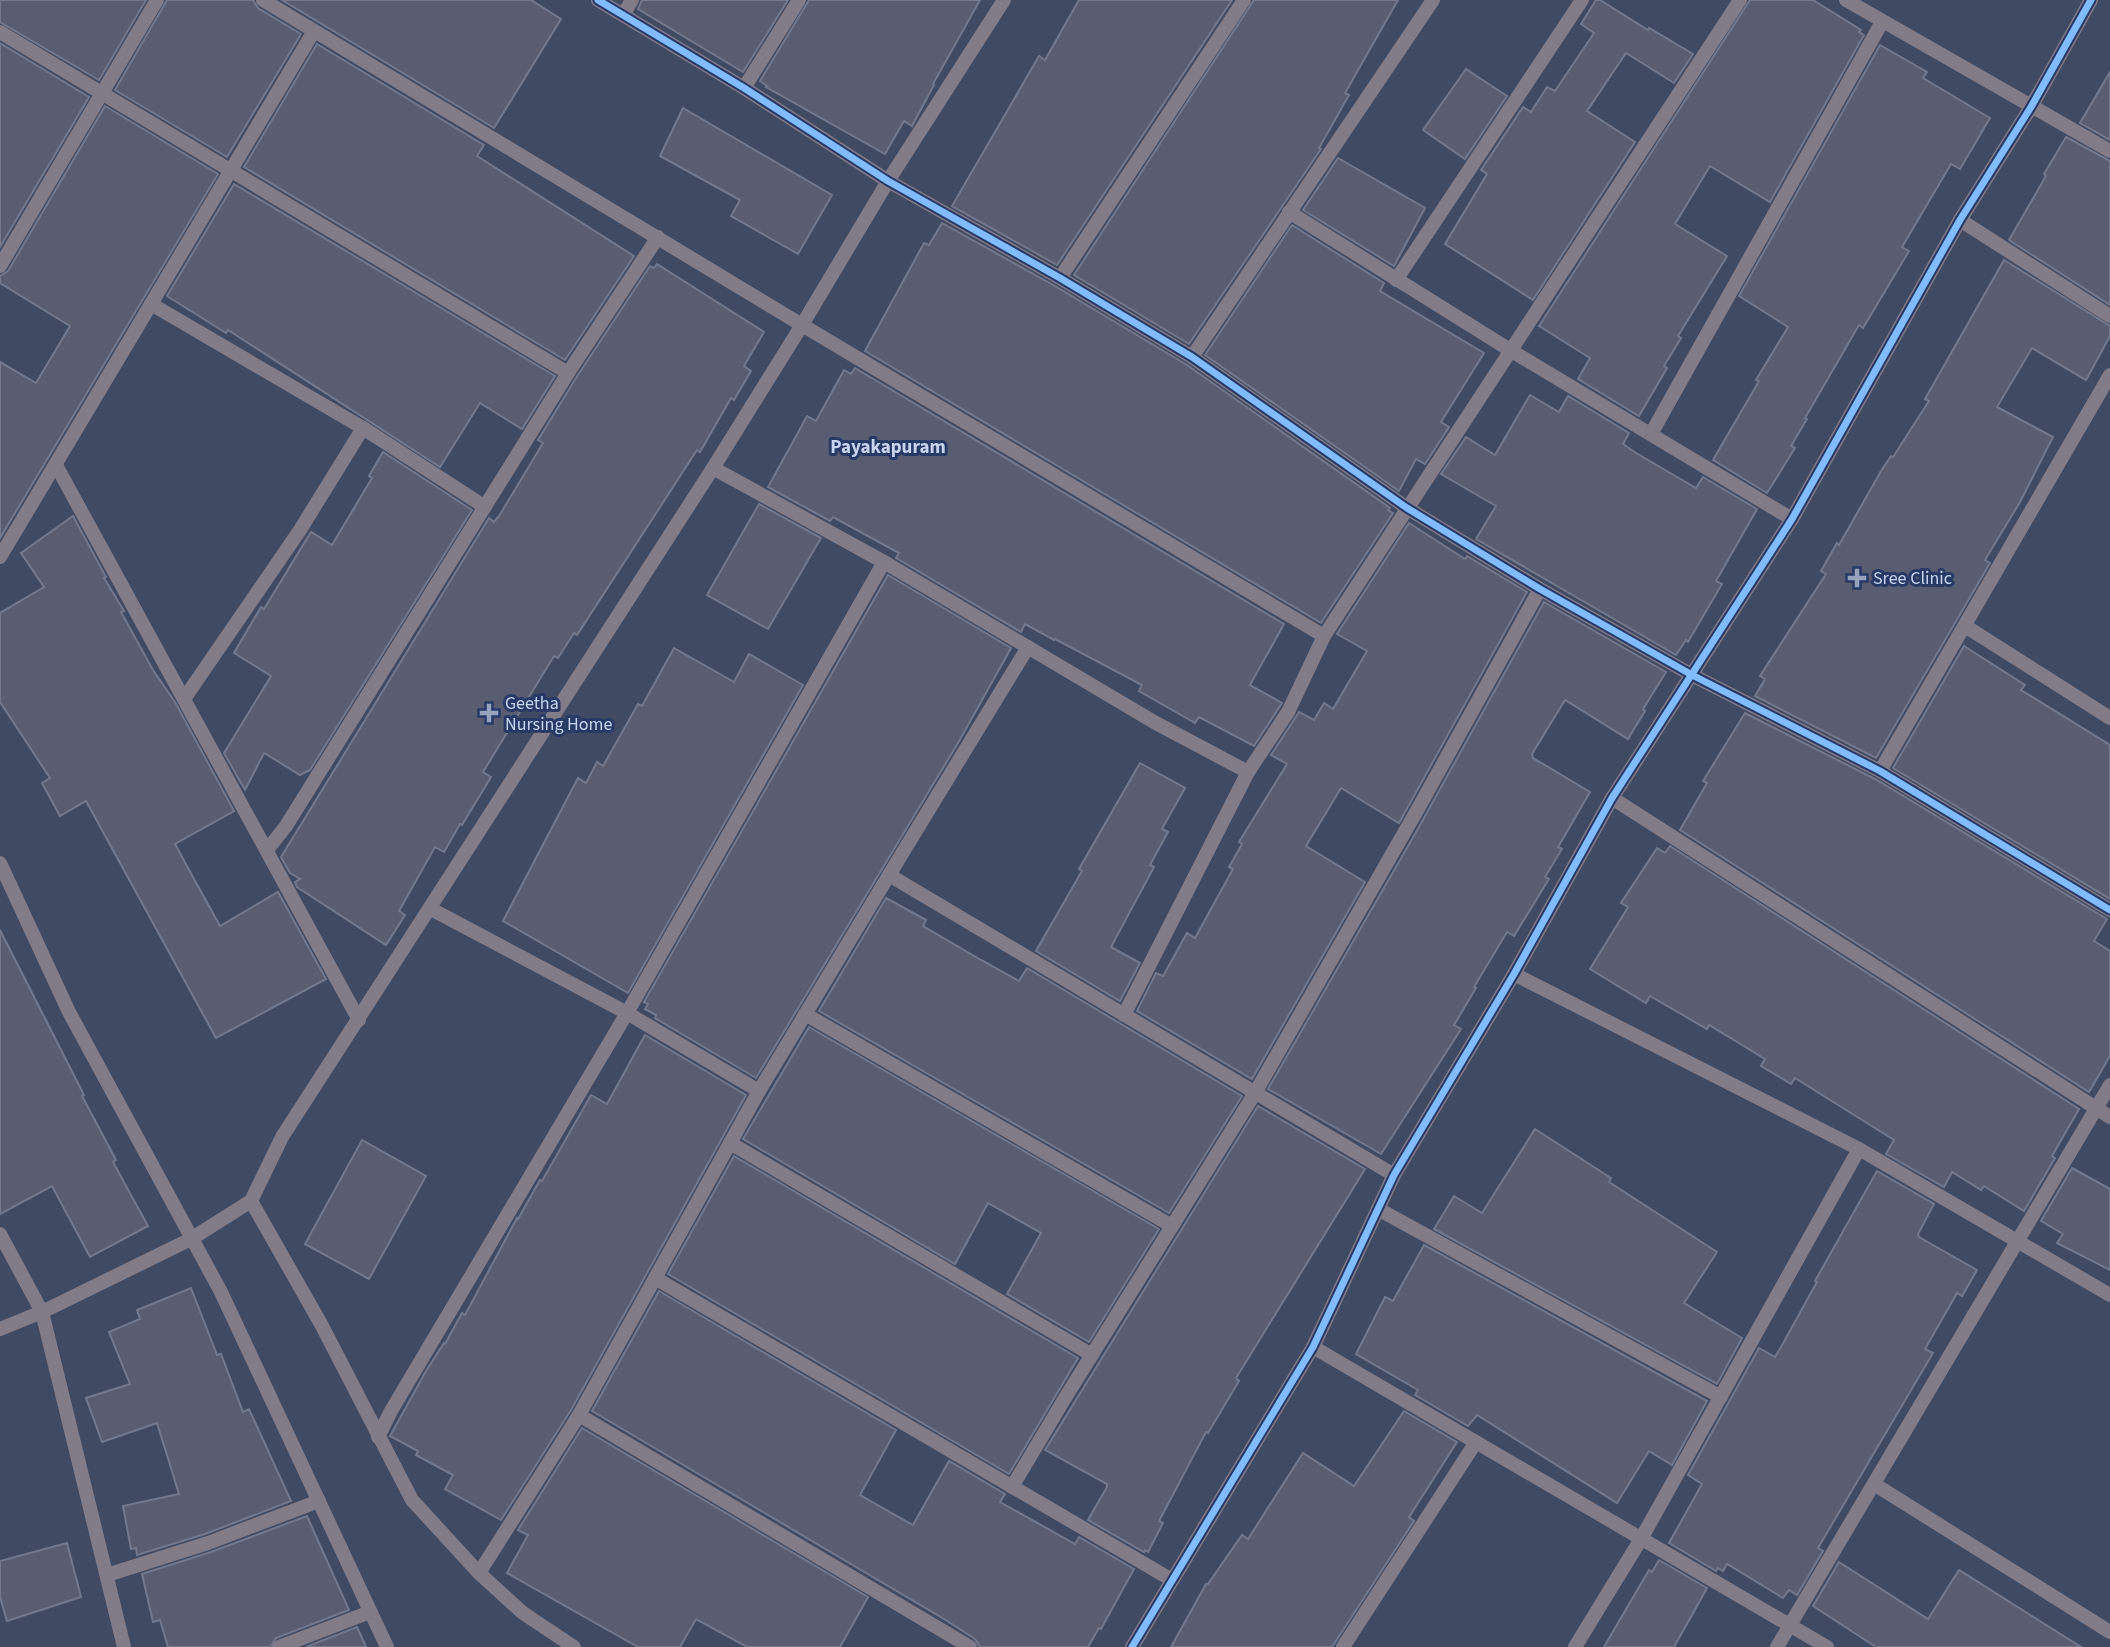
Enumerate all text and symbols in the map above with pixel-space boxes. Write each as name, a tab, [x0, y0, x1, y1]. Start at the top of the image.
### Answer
district label: Payakapuram	[830, 434, 946, 461]
place label: Sree Clinic	[1873, 566, 1952, 591]
marker: Sree Clinic	[1847, 568, 1867, 588]
place label: Geetha Nursing Home	[505, 691, 613, 737]
marker: Geetha Nursing Home	[479, 703, 499, 723]

